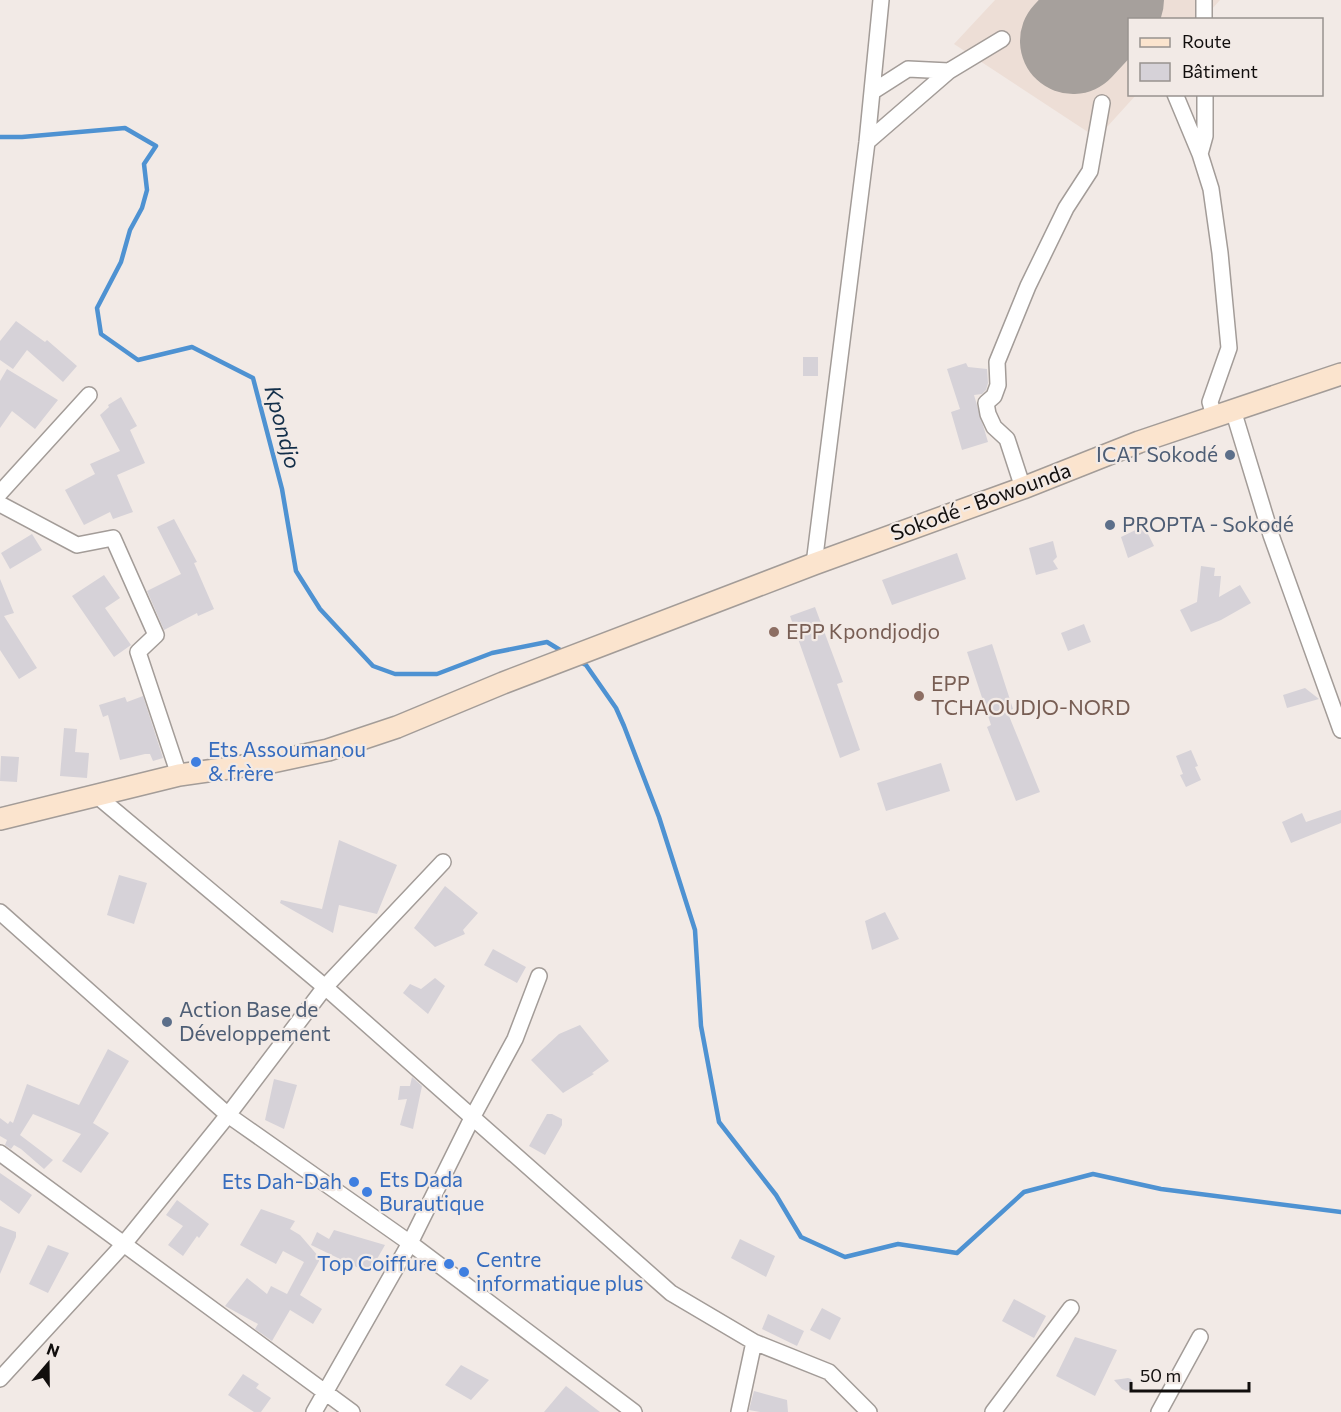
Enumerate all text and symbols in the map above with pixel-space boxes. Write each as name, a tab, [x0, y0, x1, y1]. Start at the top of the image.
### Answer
legend	[1128, 18, 1323, 96]
text: Route	[1182, 30, 1231, 52]
text: Bâtiment	[1182, 60, 1258, 82]
water label: Kpondjo	[259, 382, 308, 471]
place label: ICAT Sokodé	[1096, 441, 1218, 466]
marker: ICAT Sokodé	[1223, 448, 1237, 462]
street label: Sokodé - Bowounda	[887, 456, 1074, 545]
place label: PROPTA - Sokodé	[1122, 511, 1294, 536]
marker: PROPTA - Sokodé	[1103, 518, 1117, 532]
place label: EPP Kpondjodjo	[786, 618, 940, 643]
marker: EPP Kpondjodjo	[767, 625, 781, 639]
place label: EPP TCHAOUDJO-NORD	[931, 670, 1130, 719]
marker: EPP TCHAOUDJO-NORD	[912, 689, 926, 703]
place label: Ets Assoumanou & frère	[208, 736, 366, 785]
marker: Ets Assoumanou & frère	[189, 755, 203, 769]
place label: Action Base de Développement	[179, 996, 331, 1045]
marker: Action Base de Développement	[160, 1015, 174, 1029]
place label: Ets Dada Burautique	[379, 1166, 484, 1215]
place label: Ets Dah-Dah	[222, 1168, 342, 1193]
marker: Ets Dah-Dah	[347, 1175, 361, 1189]
marker: Ets Dada Burautique	[360, 1185, 374, 1199]
place label: Centre informatique plus	[476, 1246, 644, 1295]
place label: Top Coiffure	[317, 1250, 437, 1275]
marker: Top Coiffure	[442, 1257, 456, 1271]
marker: Centre informatique plus	[457, 1265, 471, 1279]
north arrow	[18, 1334, 78, 1394]
text: N	[44, 1338, 62, 1360]
scale bar	[1131, 1355, 1250, 1393]
text: 50 m	[1140, 1364, 1181, 1386]

